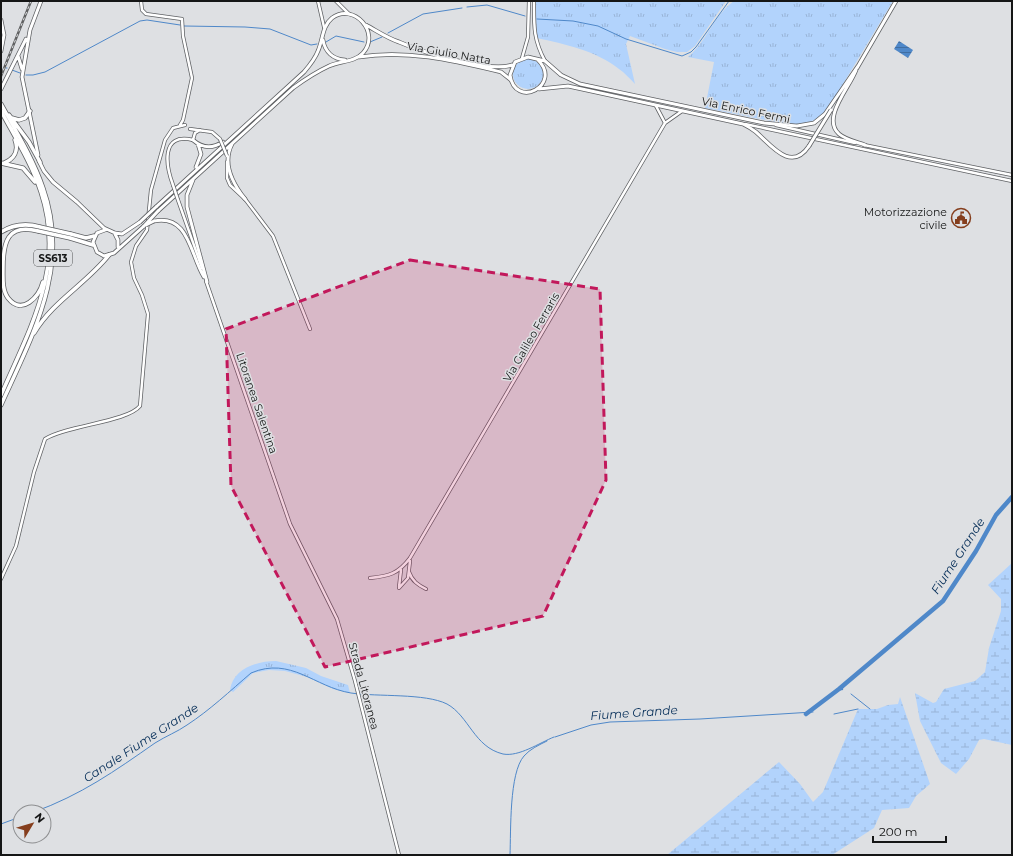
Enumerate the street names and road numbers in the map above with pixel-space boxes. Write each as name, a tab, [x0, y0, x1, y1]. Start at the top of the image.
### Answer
street label: Via Giulio Natta	[406, 39, 492, 67]
street label: Via Enrico Fermi	[700, 94, 792, 126]
road number: SS613	[34, 250, 72, 266]
street label: Via Galileo Ferraris	[500, 289, 563, 384]
street label: Litoranea Salentina	[233, 351, 281, 455]
street label: Strada Litoranea	[346, 641, 382, 731]

